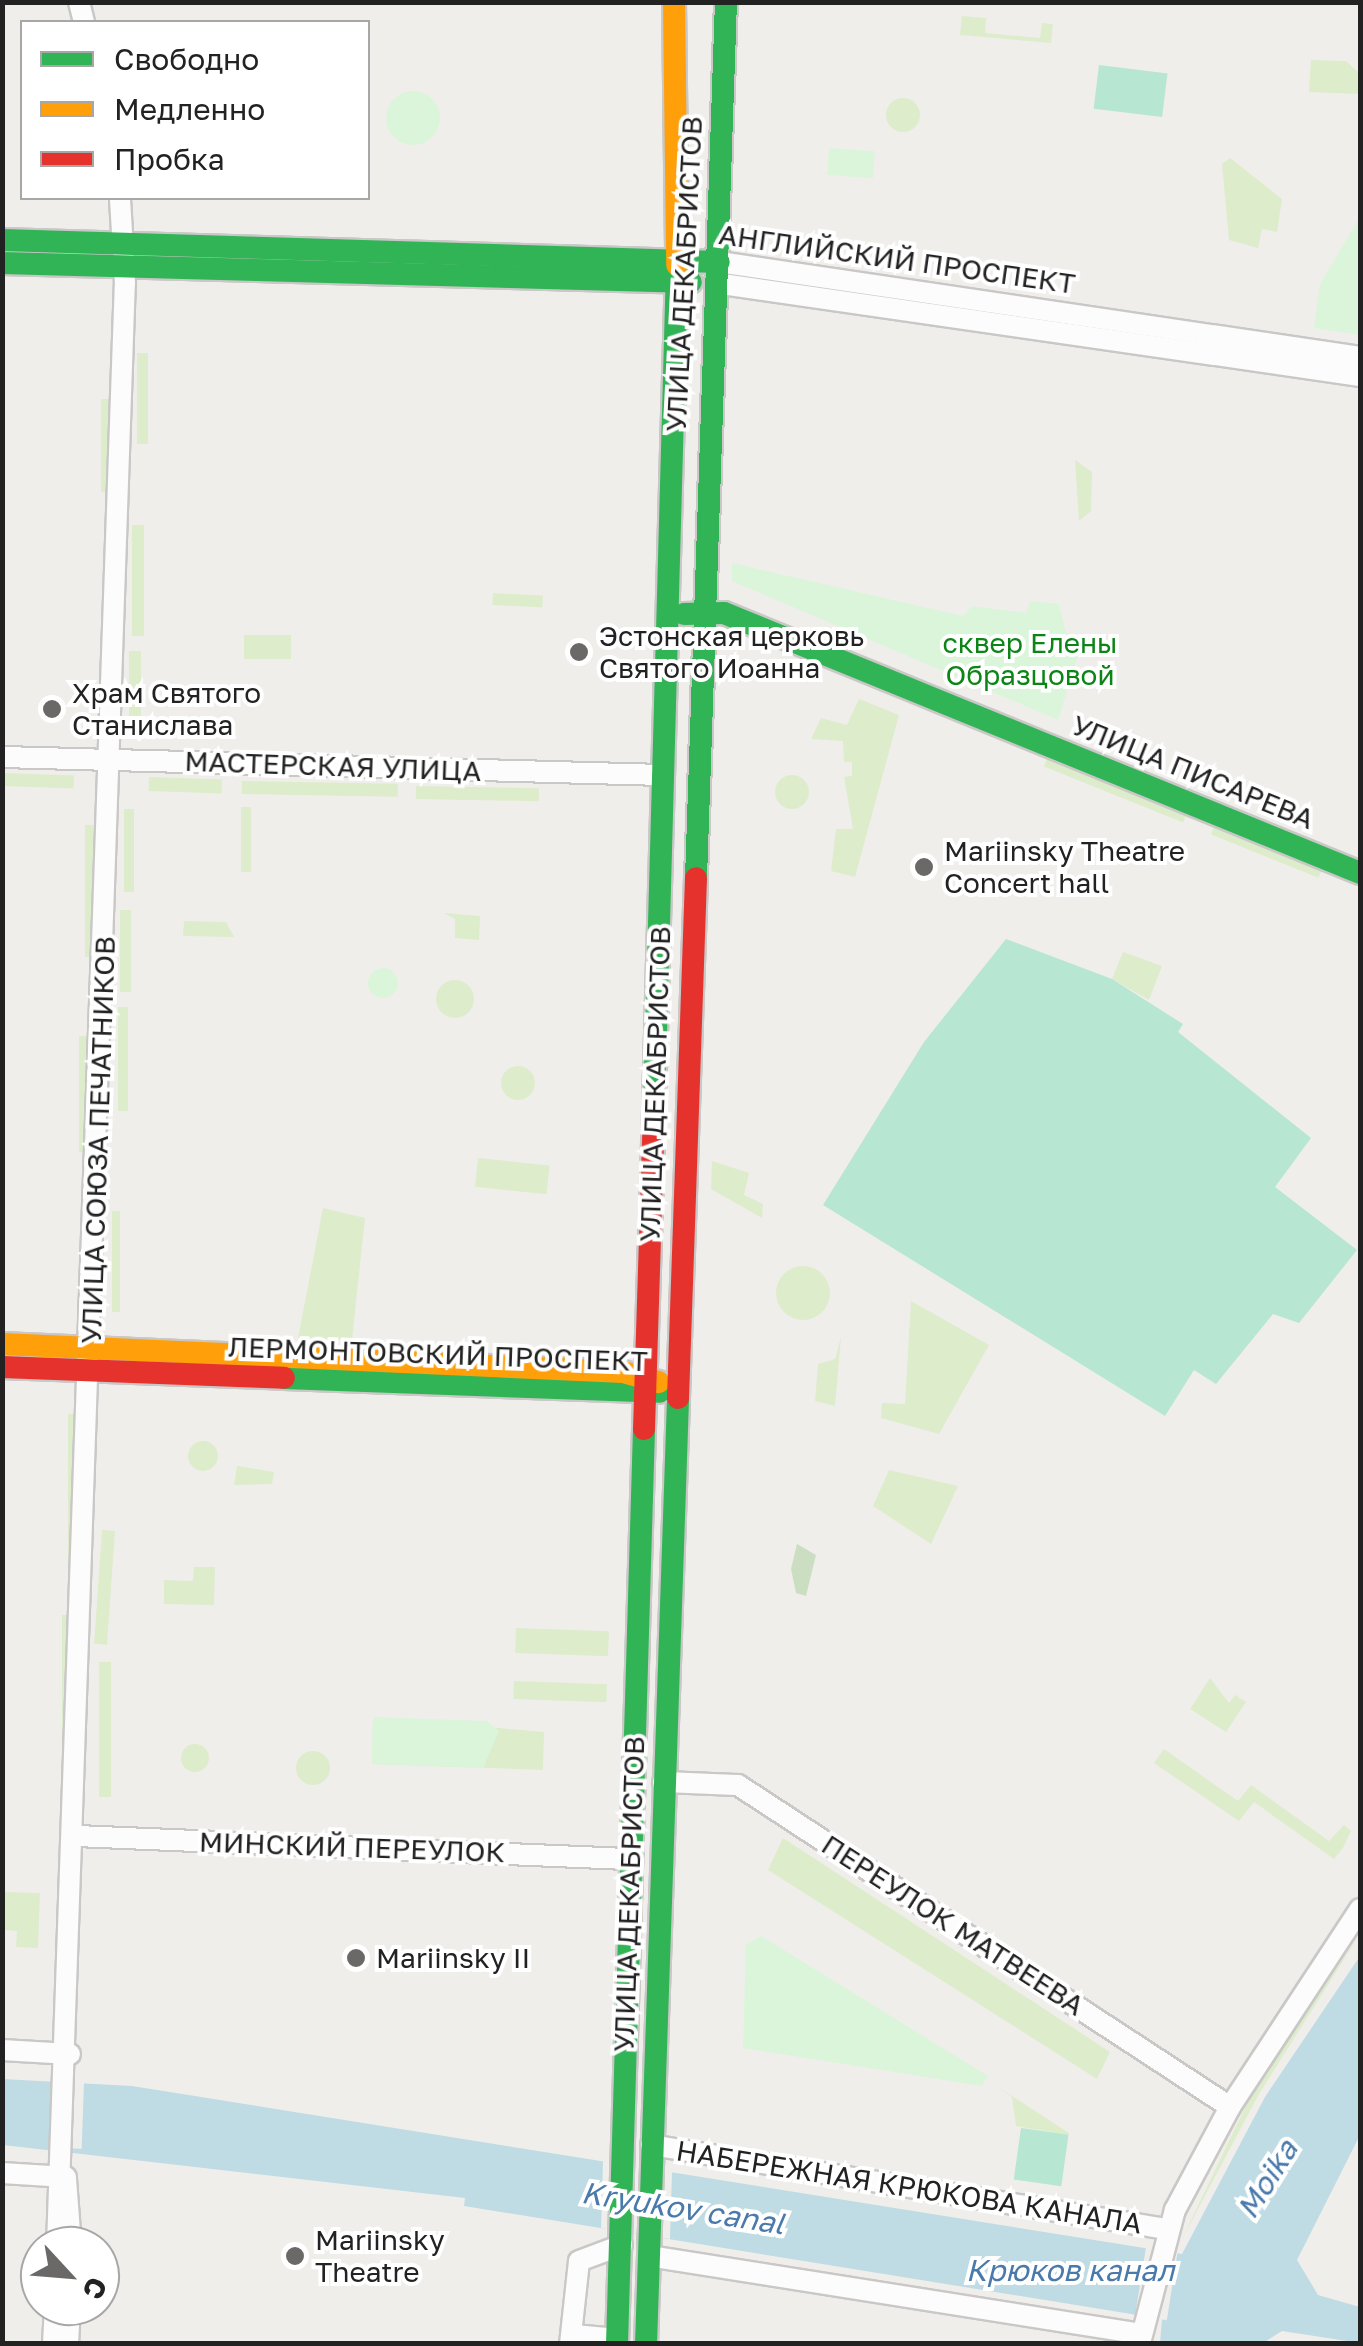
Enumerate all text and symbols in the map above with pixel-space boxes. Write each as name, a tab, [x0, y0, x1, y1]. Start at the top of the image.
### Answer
legend	[20, 20, 370, 200]
text: Свободно	[114, 41, 259, 77]
text: Медленно	[114, 91, 265, 127]
street label: УЛИЦА ДЕКАБРИСТОВ	[659, 115, 709, 433]
text: Пробка	[114, 141, 225, 177]
street label: АНГЛИЙСКИЙ ПРОСПЕКТ	[717, 217, 1077, 301]
place label: Эстонская церковь Святого Иоанна	[599, 619, 864, 685]
park label: сквер Елены Образцовой	[942, 626, 1118, 692]
marker: Эстонская церковь Святого Иоанна	[568, 641, 590, 663]
place label: Храм Святого Станислава	[72, 676, 261, 742]
marker: Храм Святого Станислава	[41, 698, 63, 720]
street label: УЛИЦА ПИСАРЕВА	[1067, 708, 1319, 836]
street label: МАСТЕРСКАЯ УЛИЦА	[184, 744, 482, 788]
place label: Mariinsky Theatre Concert hall	[944, 834, 1185, 900]
marker: Mariinsky Theatre Concert hall	[913, 856, 935, 878]
street label: УЛИЦА ДЕКАБРИСТОВ	[633, 926, 677, 1242]
street label: УЛИЦА СОЮЗА ПЕЧАТНИКОВ	[74, 936, 122, 1344]
street label: ЛЕРМОНТОВСКИЙ ПРОСПЕКТ	[228, 1330, 648, 1378]
street label: УЛИЦА ДЕКАБРИСТОВ	[607, 1736, 651, 2052]
street label: МИНСКИЙ ПЕРЕУЛОК	[198, 1825, 506, 1869]
street label: ПЕРЕУЛОК МАТВЕЕВА	[816, 1828, 1090, 2022]
place label: Mariinsky II	[376, 1941, 530, 1975]
marker: Mariinsky II	[345, 1947, 367, 1969]
water label: Moika	[1229, 2133, 1305, 2225]
street label: НАБЕРЕЖНАЯ КРЮКОВА КАНАЛА	[674, 2134, 1144, 2240]
water label: Kryukov canal	[579, 2174, 787, 2242]
place label: Mariinsky Theatre	[315, 2223, 445, 2289]
north arrow	[20, 2226, 120, 2326]
marker: Mariinsky Theatre	[284, 2245, 306, 2267]
water label: Крюков канал	[966, 2252, 1174, 2288]
text: С	[76, 2272, 115, 2305]

